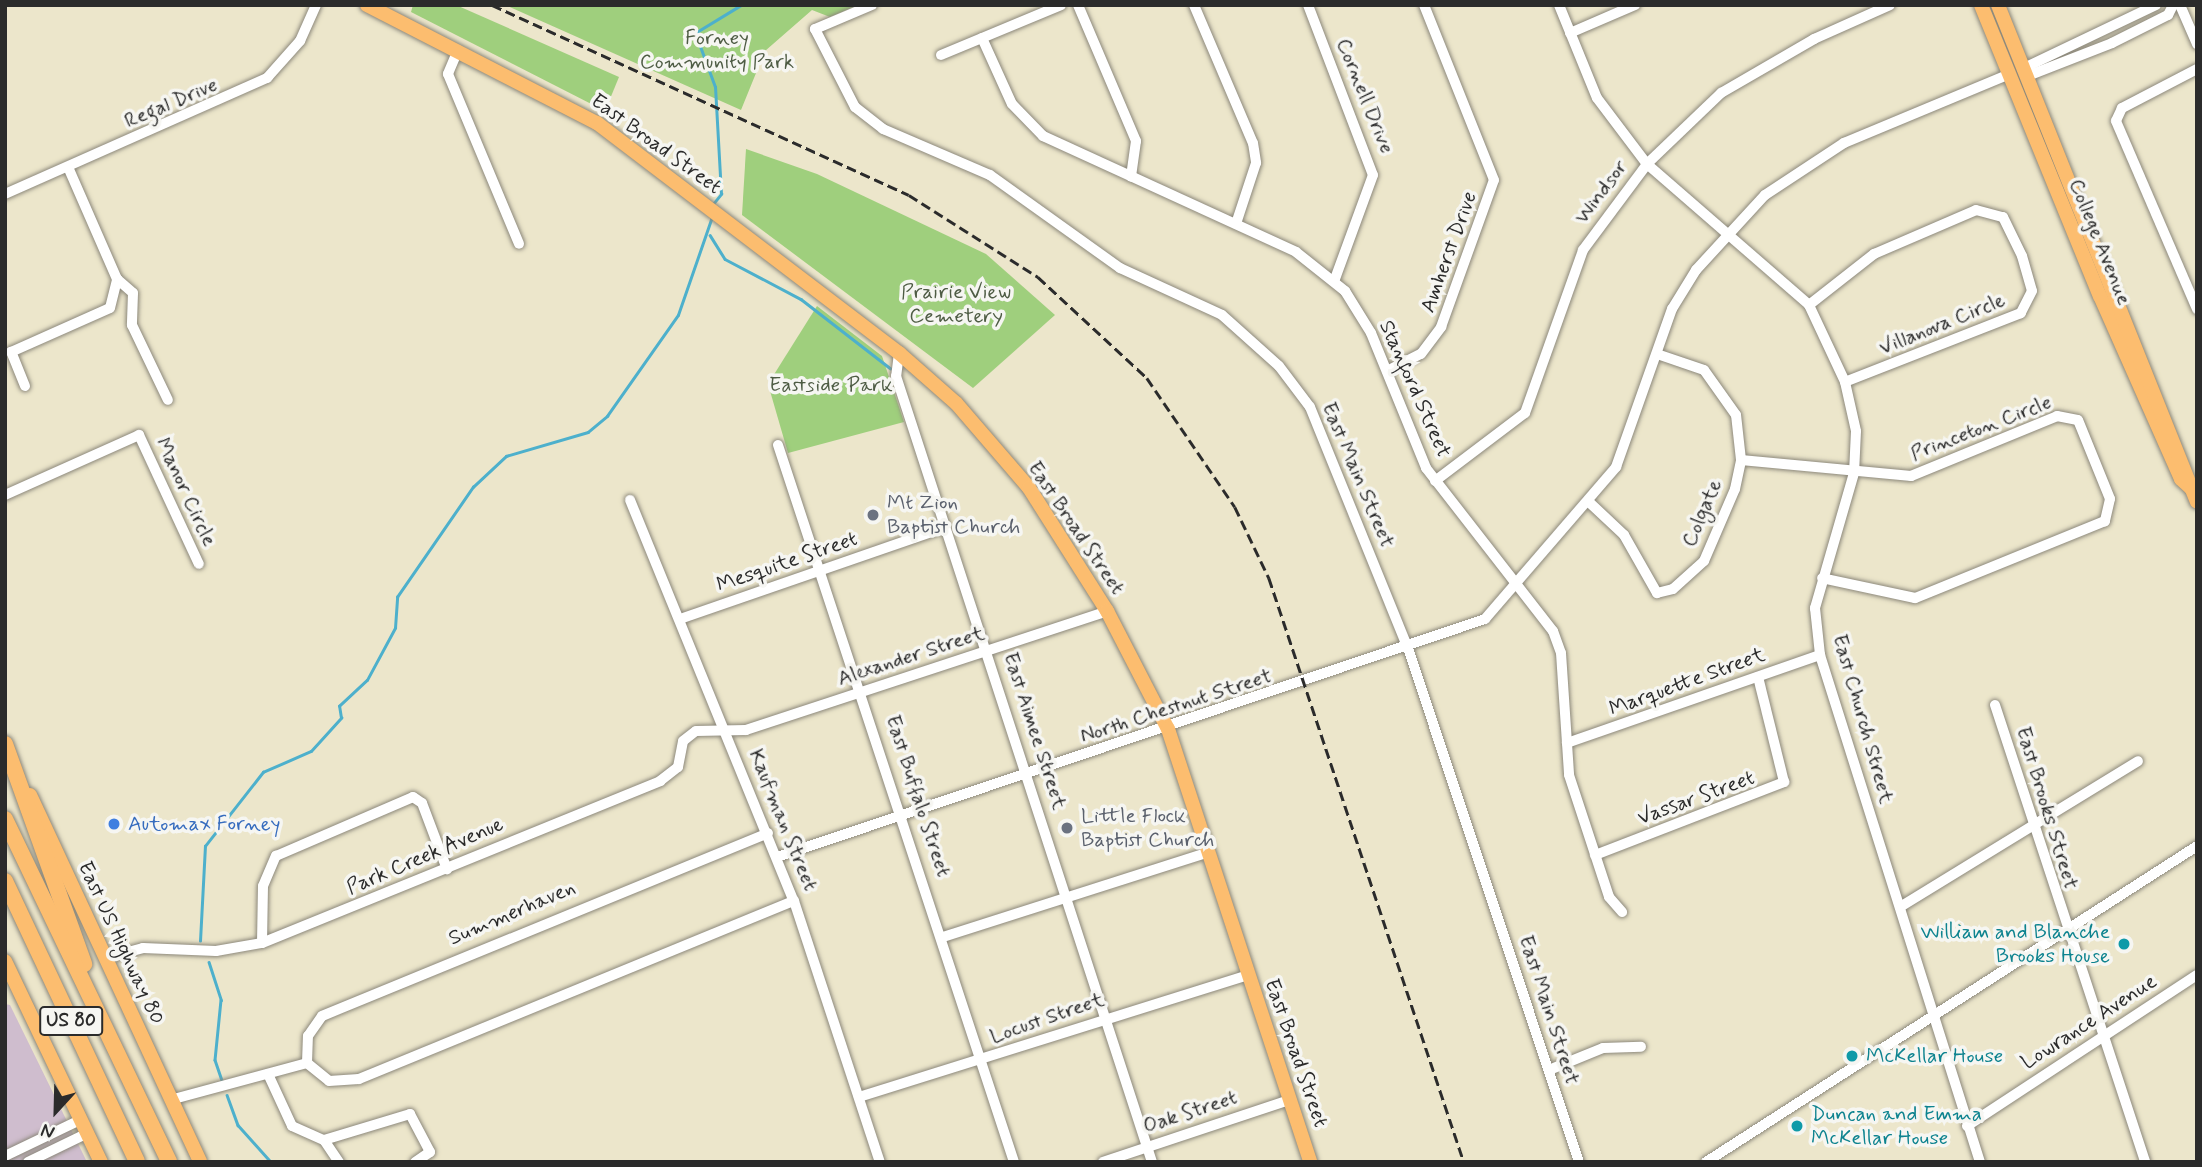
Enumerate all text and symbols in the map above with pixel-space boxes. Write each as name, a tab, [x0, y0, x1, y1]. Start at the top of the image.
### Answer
park label: Forney Community Park	[640, 25, 794, 75]
street label: Cornell Drive	[1331, 36, 1399, 156]
street label: Regal Drive	[121, 72, 221, 134]
street label: East Broad Street	[584, 87, 728, 201]
street label: Windsor	[1569, 155, 1633, 229]
street label: College Avenue	[2063, 175, 2137, 309]
street label: Amherst Drive	[1415, 188, 1483, 316]
park label: Prairie View Cemetery	[901, 279, 1011, 329]
street label: Villanova Circle	[1876, 287, 2008, 361]
street label: Stanford Street	[1374, 317, 1456, 461]
park label: Eastside Park	[772, 372, 890, 398]
street label: Princeton Circle	[1907, 390, 2055, 466]
street label: East Main Street	[1316, 399, 1400, 551]
street label: Manor Circle	[150, 434, 222, 550]
street label: East Broad Street	[1021, 455, 1131, 601]
street label: Colgate	[1677, 475, 1727, 551]
place label: Mt Zion Baptist Church	[887, 490, 1020, 540]
marker: Mt Zion Baptist Church	[865, 507, 881, 523]
street label: Mesquite Street	[712, 526, 862, 598]
street label: Alexander Street	[834, 620, 988, 692]
street label: East Church Street	[1827, 631, 1899, 807]
street label: Marquette Street	[1606, 642, 1768, 722]
street label: East Aimee Street	[998, 649, 1072, 813]
street label: North Chestnut Street	[1078, 663, 1274, 749]
street label: East Buffalo Street	[879, 710, 957, 882]
street label: East Brooks Street	[2010, 724, 2084, 892]
street label: Kaufman Street	[743, 744, 823, 896]
street label: Vassar Street	[1632, 765, 1760, 831]
place label: Little Flock Baptist Church	[1081, 803, 1214, 853]
place label: Automax Forney	[128, 811, 281, 837]
street label: Park Creek Avenue	[341, 811, 509, 901]
marker: Automax Forney	[106, 816, 122, 832]
marker: Little Flock Baptist Church	[1059, 820, 1075, 836]
street label: East US Highway 80	[72, 858, 170, 1028]
street label: Summerhaven	[445, 875, 579, 951]
place label: William and Blanche Brooks House	[1921, 919, 2110, 969]
street label: East Main Street	[1513, 933, 1585, 1087]
marker: William and Blanche Brooks House	[2116, 936, 2132, 952]
street label: Lowrance Avenue	[2017, 969, 2161, 1075]
street label: East Broad Street	[1258, 974, 1334, 1132]
street label: Locust Street	[987, 987, 1107, 1049]
road number: US 80	[38, 1006, 104, 1036]
place label: McKellar House	[1866, 1043, 2002, 1069]
marker: McKellar House	[1844, 1048, 1860, 1064]
north arrow	[21, 1076, 91, 1146]
street label: Oak Street	[1138, 1084, 1242, 1140]
place label: Duncan and Emma McKellar House	[1811, 1101, 1978, 1151]
text: N	[37, 1117, 58, 1145]
marker: Duncan and Emma McKellar House	[1789, 1118, 1805, 1134]

